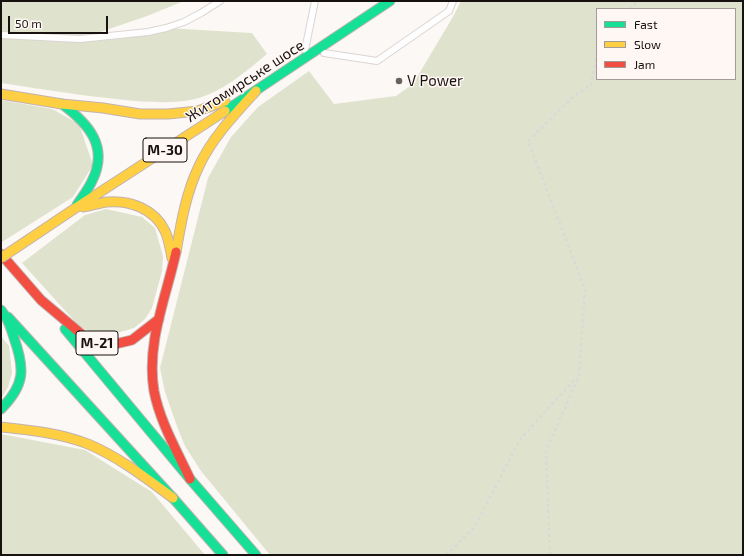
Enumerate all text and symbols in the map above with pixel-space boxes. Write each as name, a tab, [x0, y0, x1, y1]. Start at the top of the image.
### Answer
scale bar	[10, 8, 110, 34]
legend	[596, 8, 736, 80]
text: 50 m	[15, 16, 42, 30]
text: Fast	[634, 17, 657, 31]
street label: Житомирське шосе	[182, 36, 308, 126]
text: Slow	[634, 37, 661, 51]
text: Jam	[634, 57, 655, 71]
place label: V Power	[407, 72, 463, 90]
marker: V Power	[394, 76, 404, 86]
road number: М-30	[143, 138, 187, 162]
road number: М-21	[76, 331, 118, 355]

